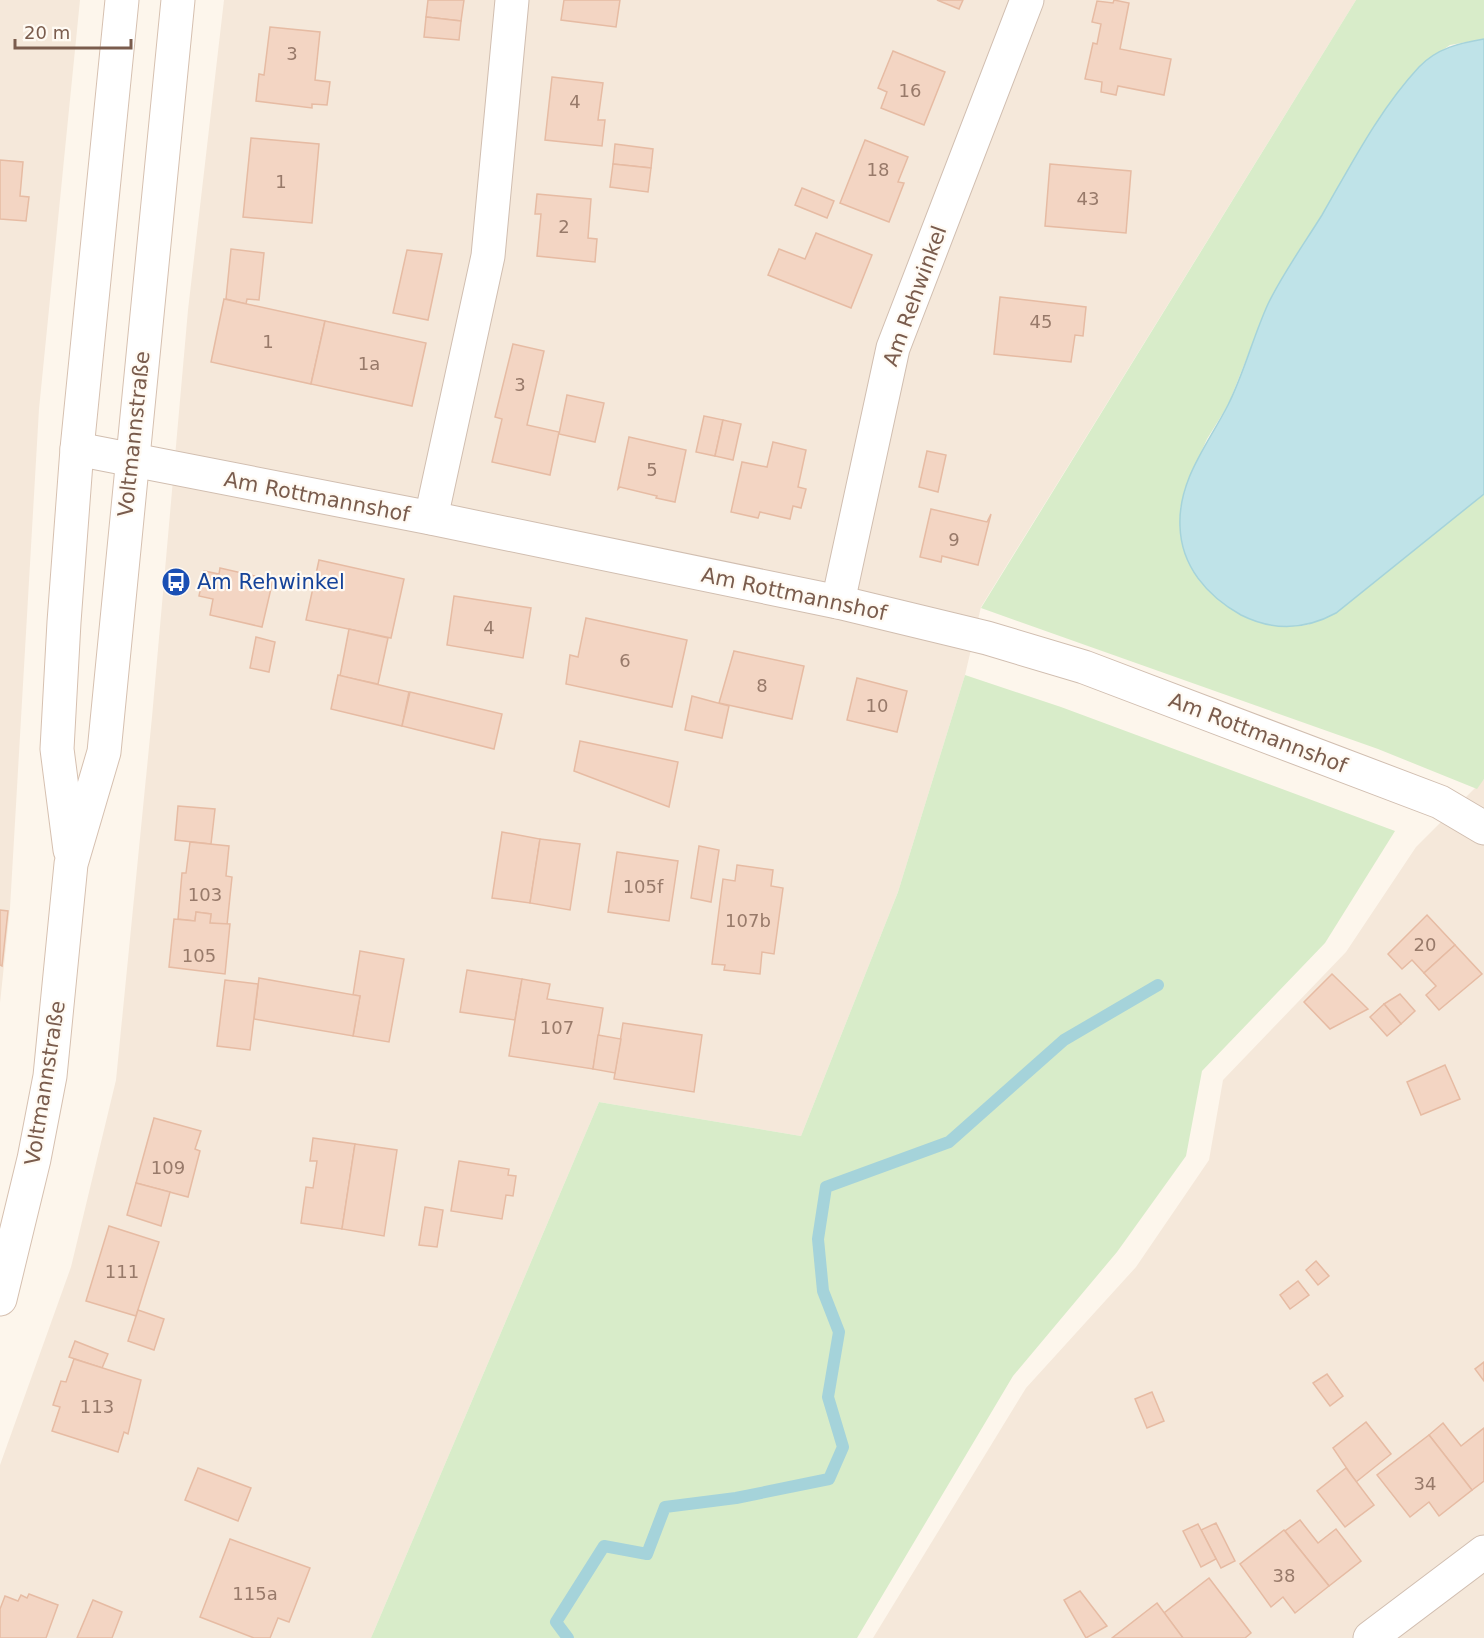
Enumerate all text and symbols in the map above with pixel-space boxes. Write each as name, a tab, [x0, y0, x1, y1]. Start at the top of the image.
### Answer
scale bar	[15, 12, 130, 50]
text: 20 m	[24, 22, 70, 43]
house number: 3	[286, 43, 298, 64]
house number: 16	[899, 80, 921, 101]
house number: 4	[569, 91, 581, 112]
house number: 18	[867, 159, 889, 180]
house number: 1	[275, 171, 287, 192]
house number: 43	[1077, 188, 1099, 209]
house number: 2	[558, 216, 570, 237]
street label: Am Rehwinkel	[878, 222, 952, 370]
house number: 45	[1030, 311, 1052, 332]
house number: 1	[262, 331, 274, 352]
street label: Voltmannstraße	[113, 350, 155, 518]
house number: 1a	[358, 353, 380, 374]
house number: 3	[514, 374, 526, 395]
house number: 5	[646, 459, 658, 480]
street label: Am Rottmannshof	[222, 467, 413, 527]
house number: 9	[948, 529, 960, 550]
street label: Am Rottmannshof	[699, 563, 889, 626]
bus stop icon: Am Rehwinkel	[160, 566, 192, 598]
place label: Am Rehwinkel	[197, 570, 345, 594]
house number: 4	[483, 617, 495, 638]
house number: 6	[619, 650, 631, 671]
house number: 8	[756, 675, 768, 696]
street label: Am Rottmannshof	[1166, 688, 1351, 778]
house number: 10	[866, 695, 888, 716]
house number: 105f	[623, 876, 664, 897]
house number: 103	[188, 884, 222, 905]
house number: 107b	[725, 910, 771, 931]
house number: 20	[1414, 934, 1436, 955]
house number: 105	[182, 945, 216, 966]
street label: Voltmannstraße	[20, 999, 70, 1167]
house number: 107	[540, 1017, 574, 1038]
house number: 109	[151, 1157, 185, 1178]
house number: 111	[105, 1261, 139, 1282]
house number: 113	[80, 1396, 114, 1417]
house number: 34	[1414, 1473, 1436, 1494]
house number: 38	[1273, 1565, 1295, 1586]
house number: 115a	[232, 1583, 278, 1604]

